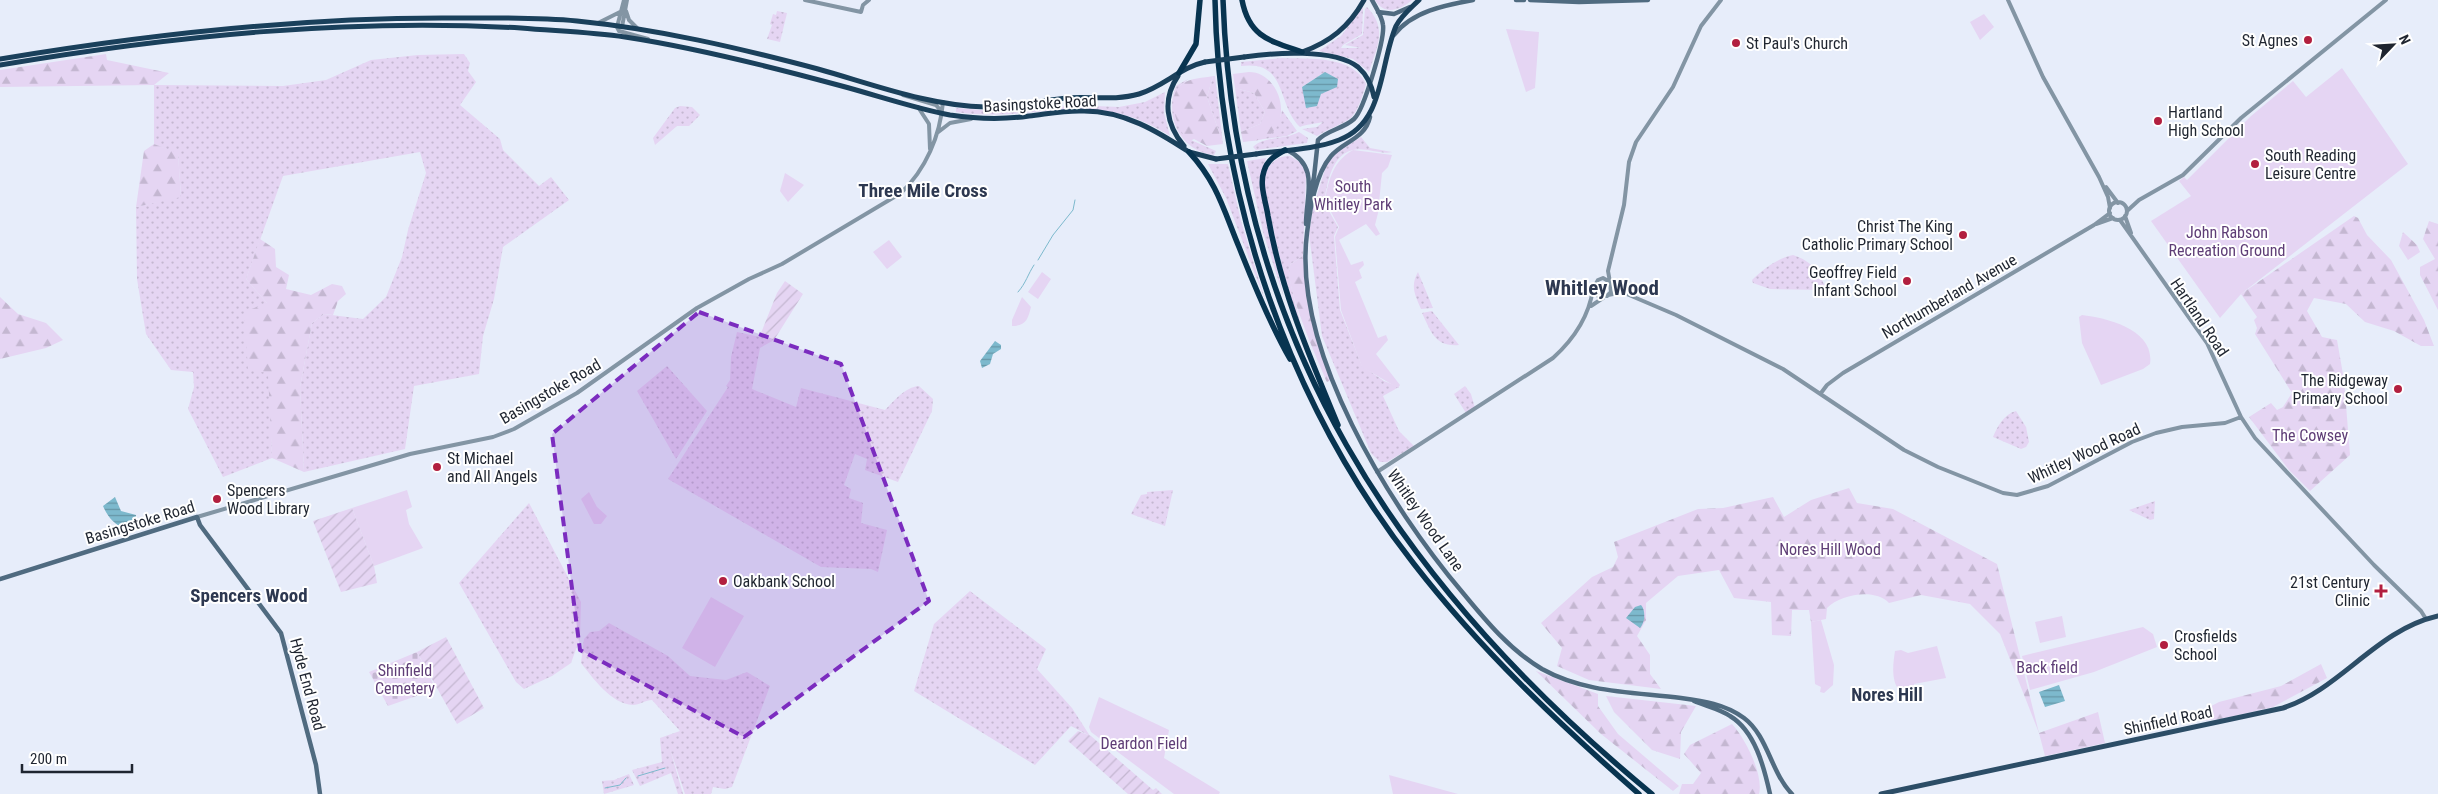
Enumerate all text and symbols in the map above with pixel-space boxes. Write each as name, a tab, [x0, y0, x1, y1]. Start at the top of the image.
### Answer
north arrow	[2368, 20, 2418, 70]
place label: St Agnes	[2242, 31, 2298, 50]
text: N	[2396, 32, 2414, 47]
place label: St Paul's Church	[1746, 34, 1848, 53]
marker: St Agnes	[2302, 34, 2314, 46]
marker: St Paul's Church	[1730, 37, 1742, 49]
street label: Basingstoke Road	[983, 91, 1097, 116]
place label: Hartland High School	[2168, 103, 2244, 140]
marker: Hartland High School	[2152, 115, 2164, 127]
place label: South Reading Leisure Centre	[2265, 146, 2356, 183]
marker: South Reading Leisure Centre	[2249, 158, 2261, 170]
park label: South Whitley Park	[1314, 177, 1393, 214]
district label: Three Mile Cross	[858, 179, 988, 202]
place label: Christ The King Catholic Primary School	[1802, 217, 1953, 254]
park label: John Rabson Recreation Ground	[2169, 223, 2285, 260]
marker: Christ The King Catholic Primary School	[1957, 229, 1969, 241]
street label: Northumberland Avenue	[1878, 250, 2020, 343]
place label: Geoffrey Field Infant School	[1809, 263, 1897, 300]
street label: Hartland Road	[2166, 274, 2233, 360]
marker: Geoffrey Field Infant School	[1901, 275, 1913, 287]
district label: Whitley Wood	[1545, 276, 1659, 300]
street label: Basingstoke Road	[496, 355, 604, 428]
place label: The Ridgeway Primary School	[2292, 371, 2388, 408]
marker: The Ridgeway Primary School	[2392, 383, 2404, 395]
street label: Whitley Wood Road	[2025, 419, 2143, 488]
park label: The Cowsey	[2272, 426, 2348, 445]
place label: St Michael and All Angels	[447, 449, 538, 486]
marker: St Michael and All Angels	[431, 461, 443, 473]
street label: Whitley Wood Lane	[1383, 466, 1468, 575]
place label: Spencers Wood Library	[227, 481, 310, 518]
marker: Spencers Wood Library	[211, 493, 223, 505]
street label: Basingstoke Road	[83, 497, 197, 548]
park label: Nores Hill Wood	[1779, 540, 1881, 559]
place label: Oakbank School	[733, 572, 835, 591]
place label: 21st Century Clinic	[2290, 573, 2370, 610]
marker: Oakbank School	[717, 575, 729, 587]
district label: Spencers Wood	[190, 584, 308, 607]
marker: 21st Century Clinic	[2374, 584, 2388, 598]
place label: Crosfields School	[2174, 627, 2237, 664]
street label: Hyde End Road	[286, 636, 329, 732]
marker: Crosfields School	[2158, 639, 2170, 651]
park label: Back field	[2016, 658, 2078, 677]
park label: Shinfield Cemetery	[375, 661, 435, 698]
district label: Nores Hill	[1851, 684, 1923, 705]
street label: Shinfield Road	[2122, 702, 2214, 739]
park label: Deardon Field	[1101, 734, 1187, 753]
scale bar	[22, 742, 132, 774]
text: 200 m	[30, 750, 67, 768]

